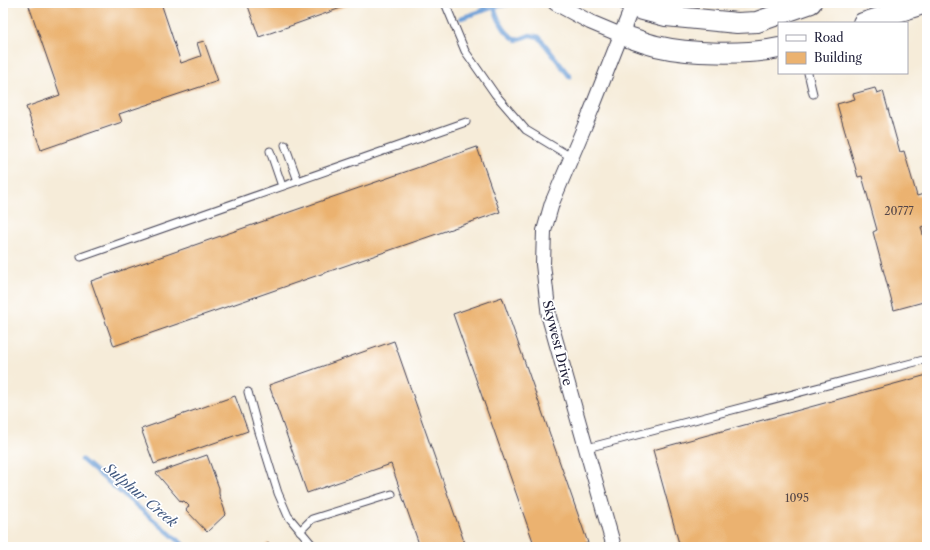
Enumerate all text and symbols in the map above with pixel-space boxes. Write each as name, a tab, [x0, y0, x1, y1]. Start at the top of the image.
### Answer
legend	[778, 22, 908, 74]
text: Road	[814, 30, 844, 45]
text: Building	[814, 50, 862, 65]
house number: 20777	[884, 204, 914, 218]
street label: Skywest Drive	[540, 299, 576, 387]
water label: Sulphur Creek	[100, 458, 182, 531]
house number: 1095	[785, 491, 809, 505]

